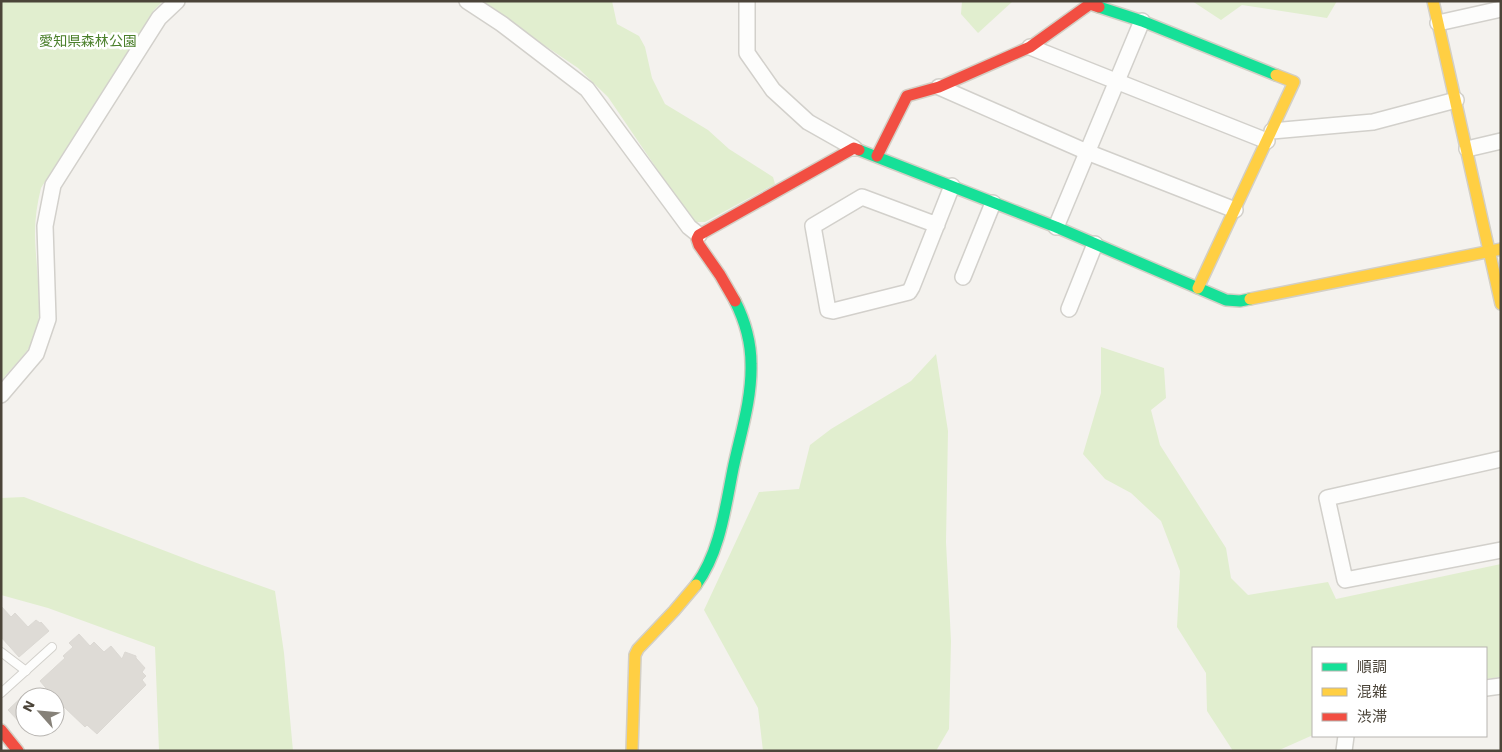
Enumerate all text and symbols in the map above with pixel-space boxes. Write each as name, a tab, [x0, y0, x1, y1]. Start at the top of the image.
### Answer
park label: 愛知県森林公園	[39, 33, 137, 49]
legend	[1312, 647, 1487, 737]
text: 順調	[1357, 658, 1387, 676]
text: 混雑	[1357, 683, 1387, 701]
north arrow	[15, 687, 65, 737]
text: N	[19, 698, 38, 714]
text: 渋滞	[1357, 708, 1387, 726]

